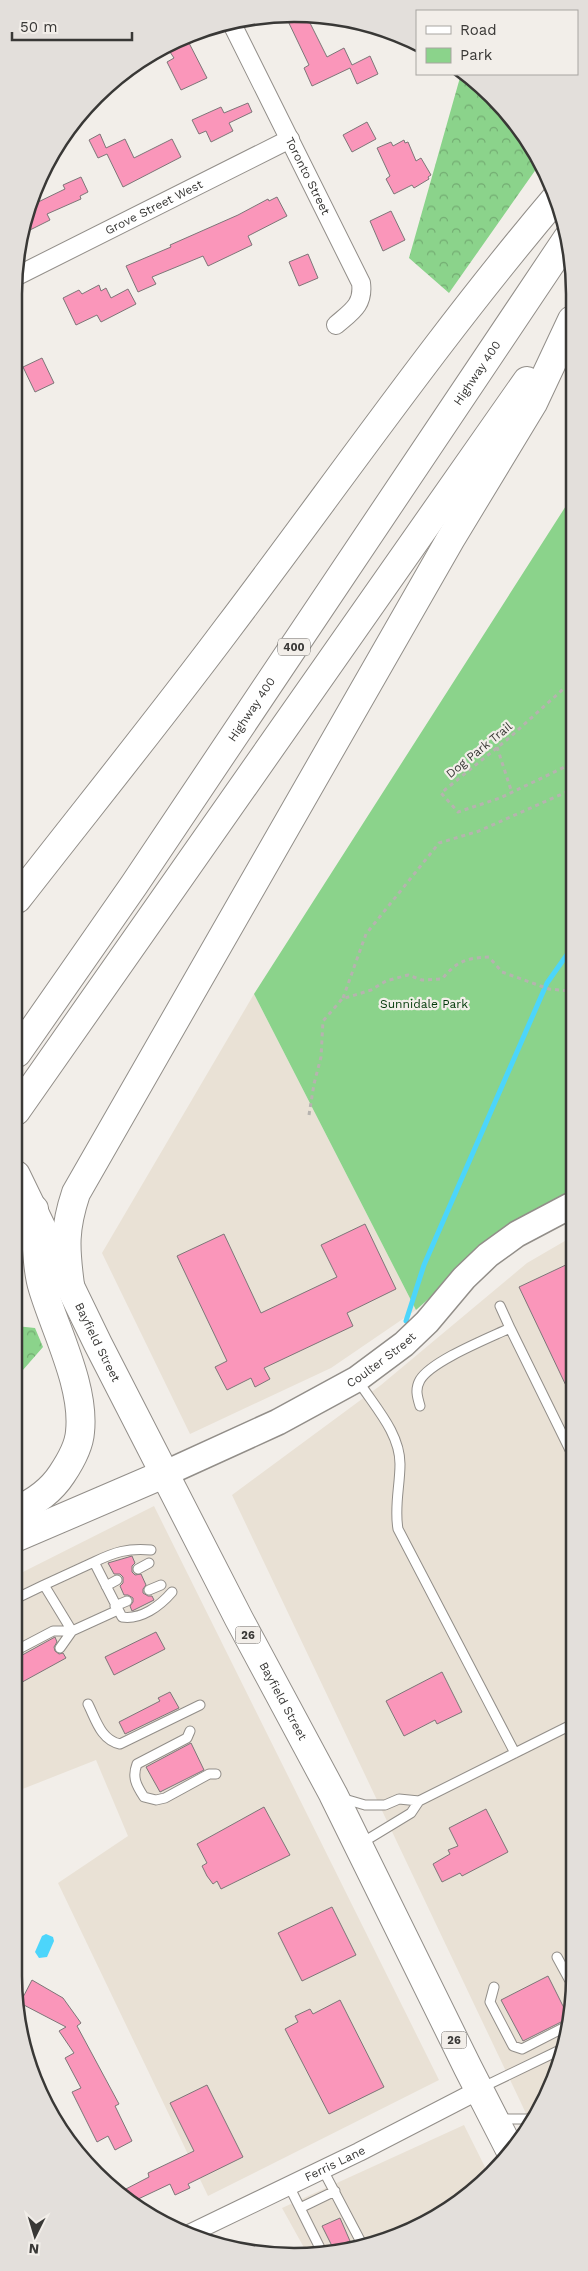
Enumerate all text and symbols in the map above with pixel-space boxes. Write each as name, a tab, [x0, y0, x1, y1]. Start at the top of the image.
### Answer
scale bar	[12, 10, 132, 42]
legend	[416, 10, 578, 75]
text: 50 m	[20, 18, 57, 36]
text: Road	[460, 21, 497, 39]
text: Park	[460, 46, 493, 64]
street label: Toronto Street	[282, 135, 333, 217]
street label: Grove Street West	[103, 177, 205, 238]
street label: Highway 400	[451, 338, 504, 408]
road number: 400	[278, 638, 310, 656]
street label: Highway 400	[225, 675, 278, 744]
street label: Dog Park Trail	[443, 719, 515, 781]
park label: Sunnidale Park	[380, 997, 468, 1011]
street label: Bayfield Street	[72, 1300, 123, 1384]
street label: Coulter Street	[344, 1329, 419, 1390]
road number: 26	[236, 1626, 260, 1644]
street label: Bayfield Street	[256, 1659, 310, 1743]
road number: 26	[442, 2032, 466, 2048]
street label: Ferris Lane	[302, 2143, 368, 2184]
north arrow	[10, 2211, 60, 2261]
text: N	[28, 2241, 40, 2257]

